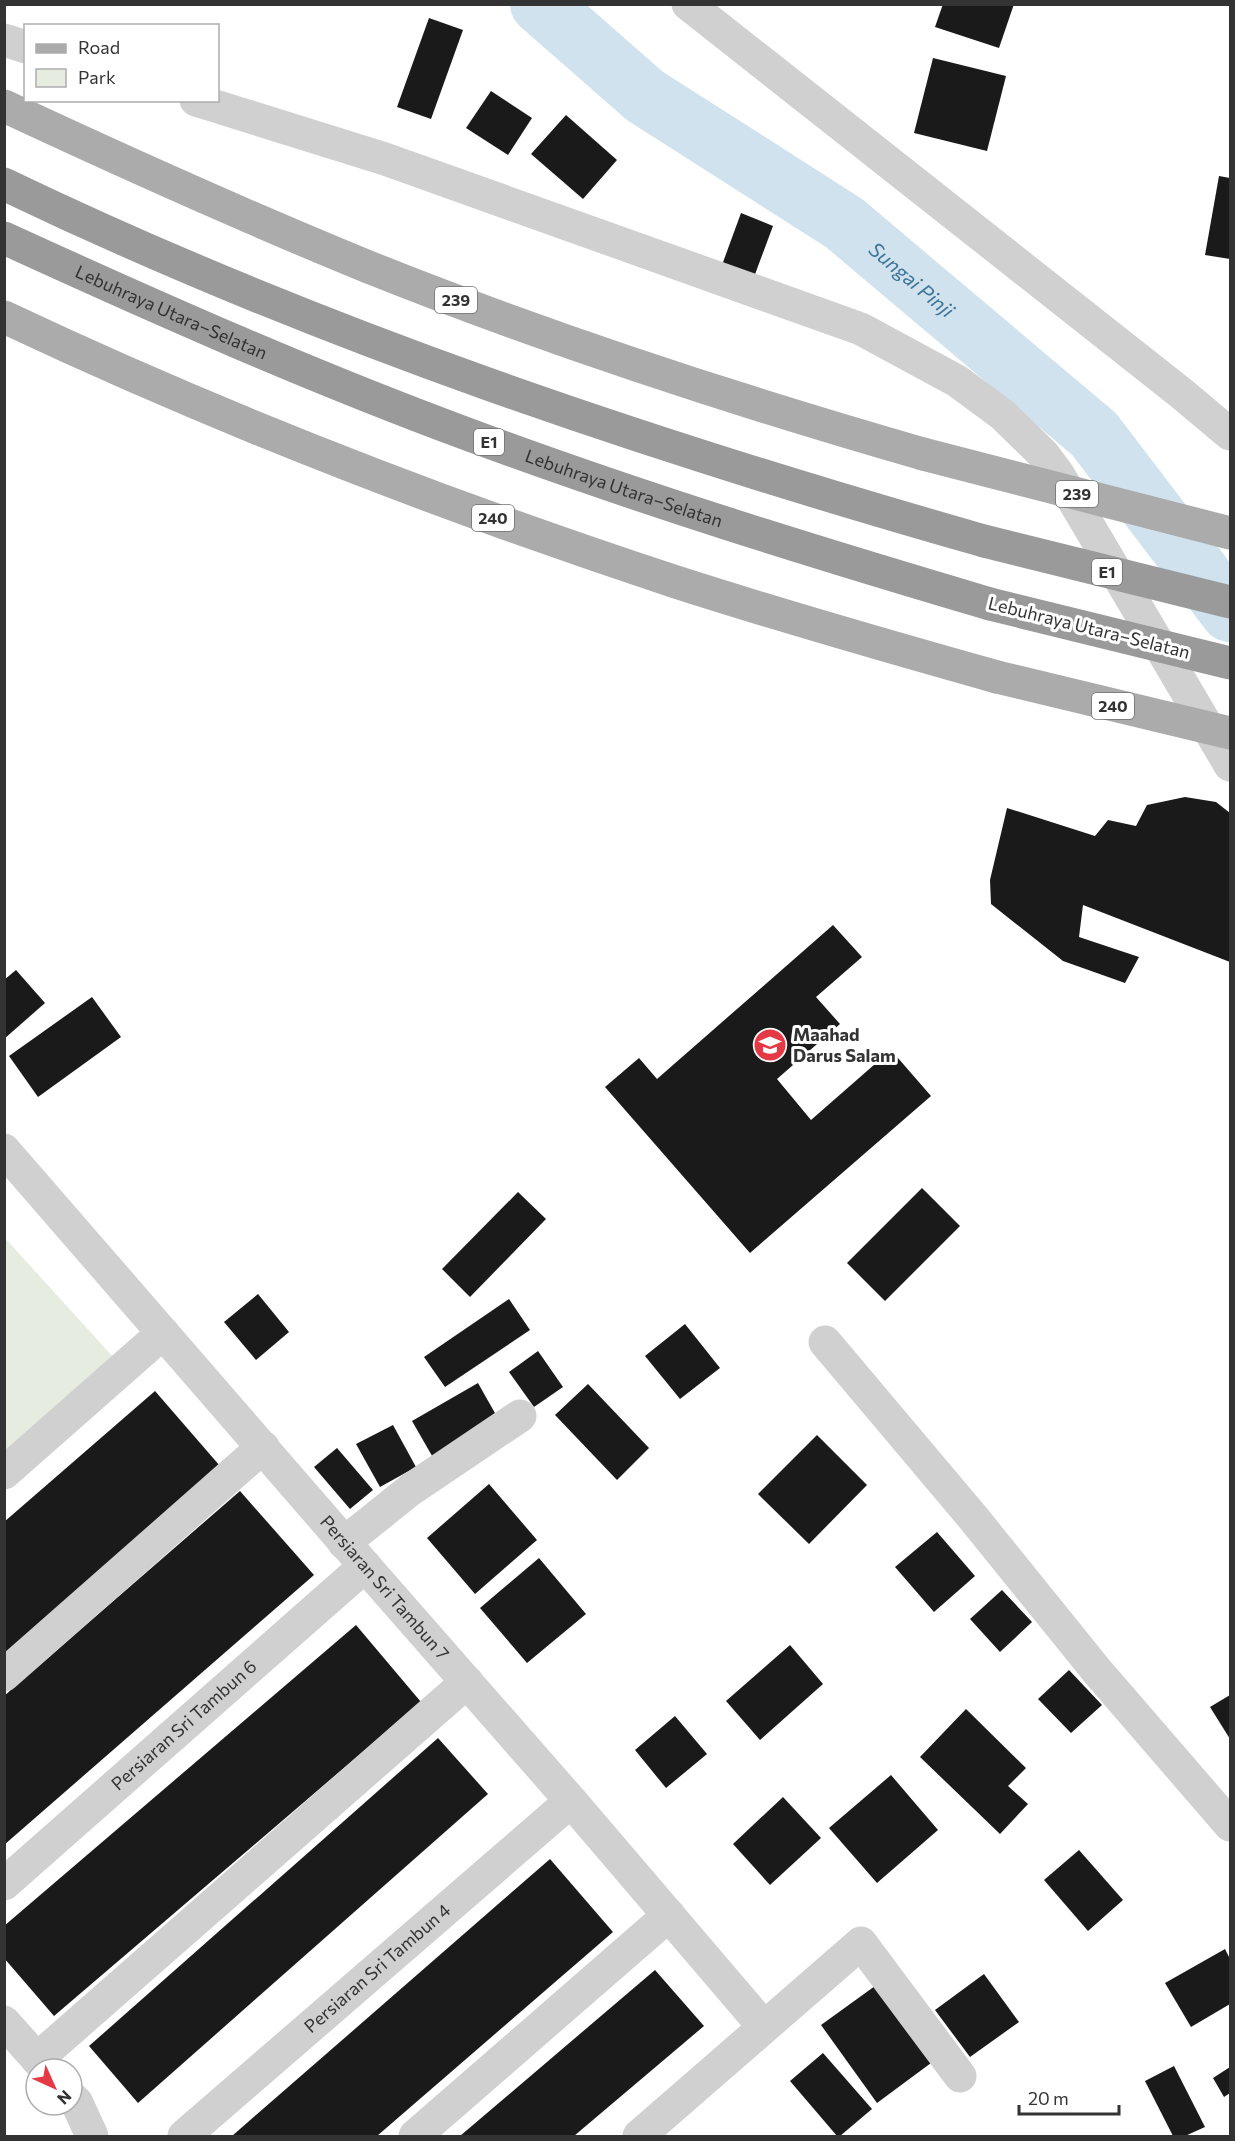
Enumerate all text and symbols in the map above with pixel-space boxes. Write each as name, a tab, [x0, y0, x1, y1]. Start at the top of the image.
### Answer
legend	[24, 24, 219, 102]
text: Road	[78, 36, 120, 58]
text: Park	[78, 66, 116, 88]
water label: Sungai Pinji	[865, 237, 960, 322]
street label: Lebuhraya Utara–Selatan	[72, 260, 271, 363]
road number: 239	[435, 287, 477, 313]
road number: E1	[474, 429, 504, 455]
street label: Lebuhraya Utara–Selatan	[522, 444, 726, 531]
road number: 239	[1056, 481, 1098, 507]
road number: 240	[472, 505, 514, 531]
road number: E1	[1092, 559, 1122, 585]
street label: Lebuhraya Utara–Selatan	[986, 591, 1192, 663]
road number: 240	[1092, 693, 1134, 719]
place label: Maahad Darus Salam	[793, 1023, 896, 1066]
school or university icon: Maahad Darus Salam	[752, 1027, 788, 1063]
street label: Persiaran Sri Tambun 7	[316, 1510, 454, 1664]
street label: Persiaran Sri Tambun 6	[106, 1655, 261, 1794]
street label: Persiaran Sri Tambun 4	[299, 1898, 455, 2037]
north arrow	[24, 2057, 84, 2117]
scale bar	[1019, 2078, 1120, 2116]
text: N	[54, 2087, 76, 2109]
text: 20 m	[1028, 2087, 1069, 2109]

